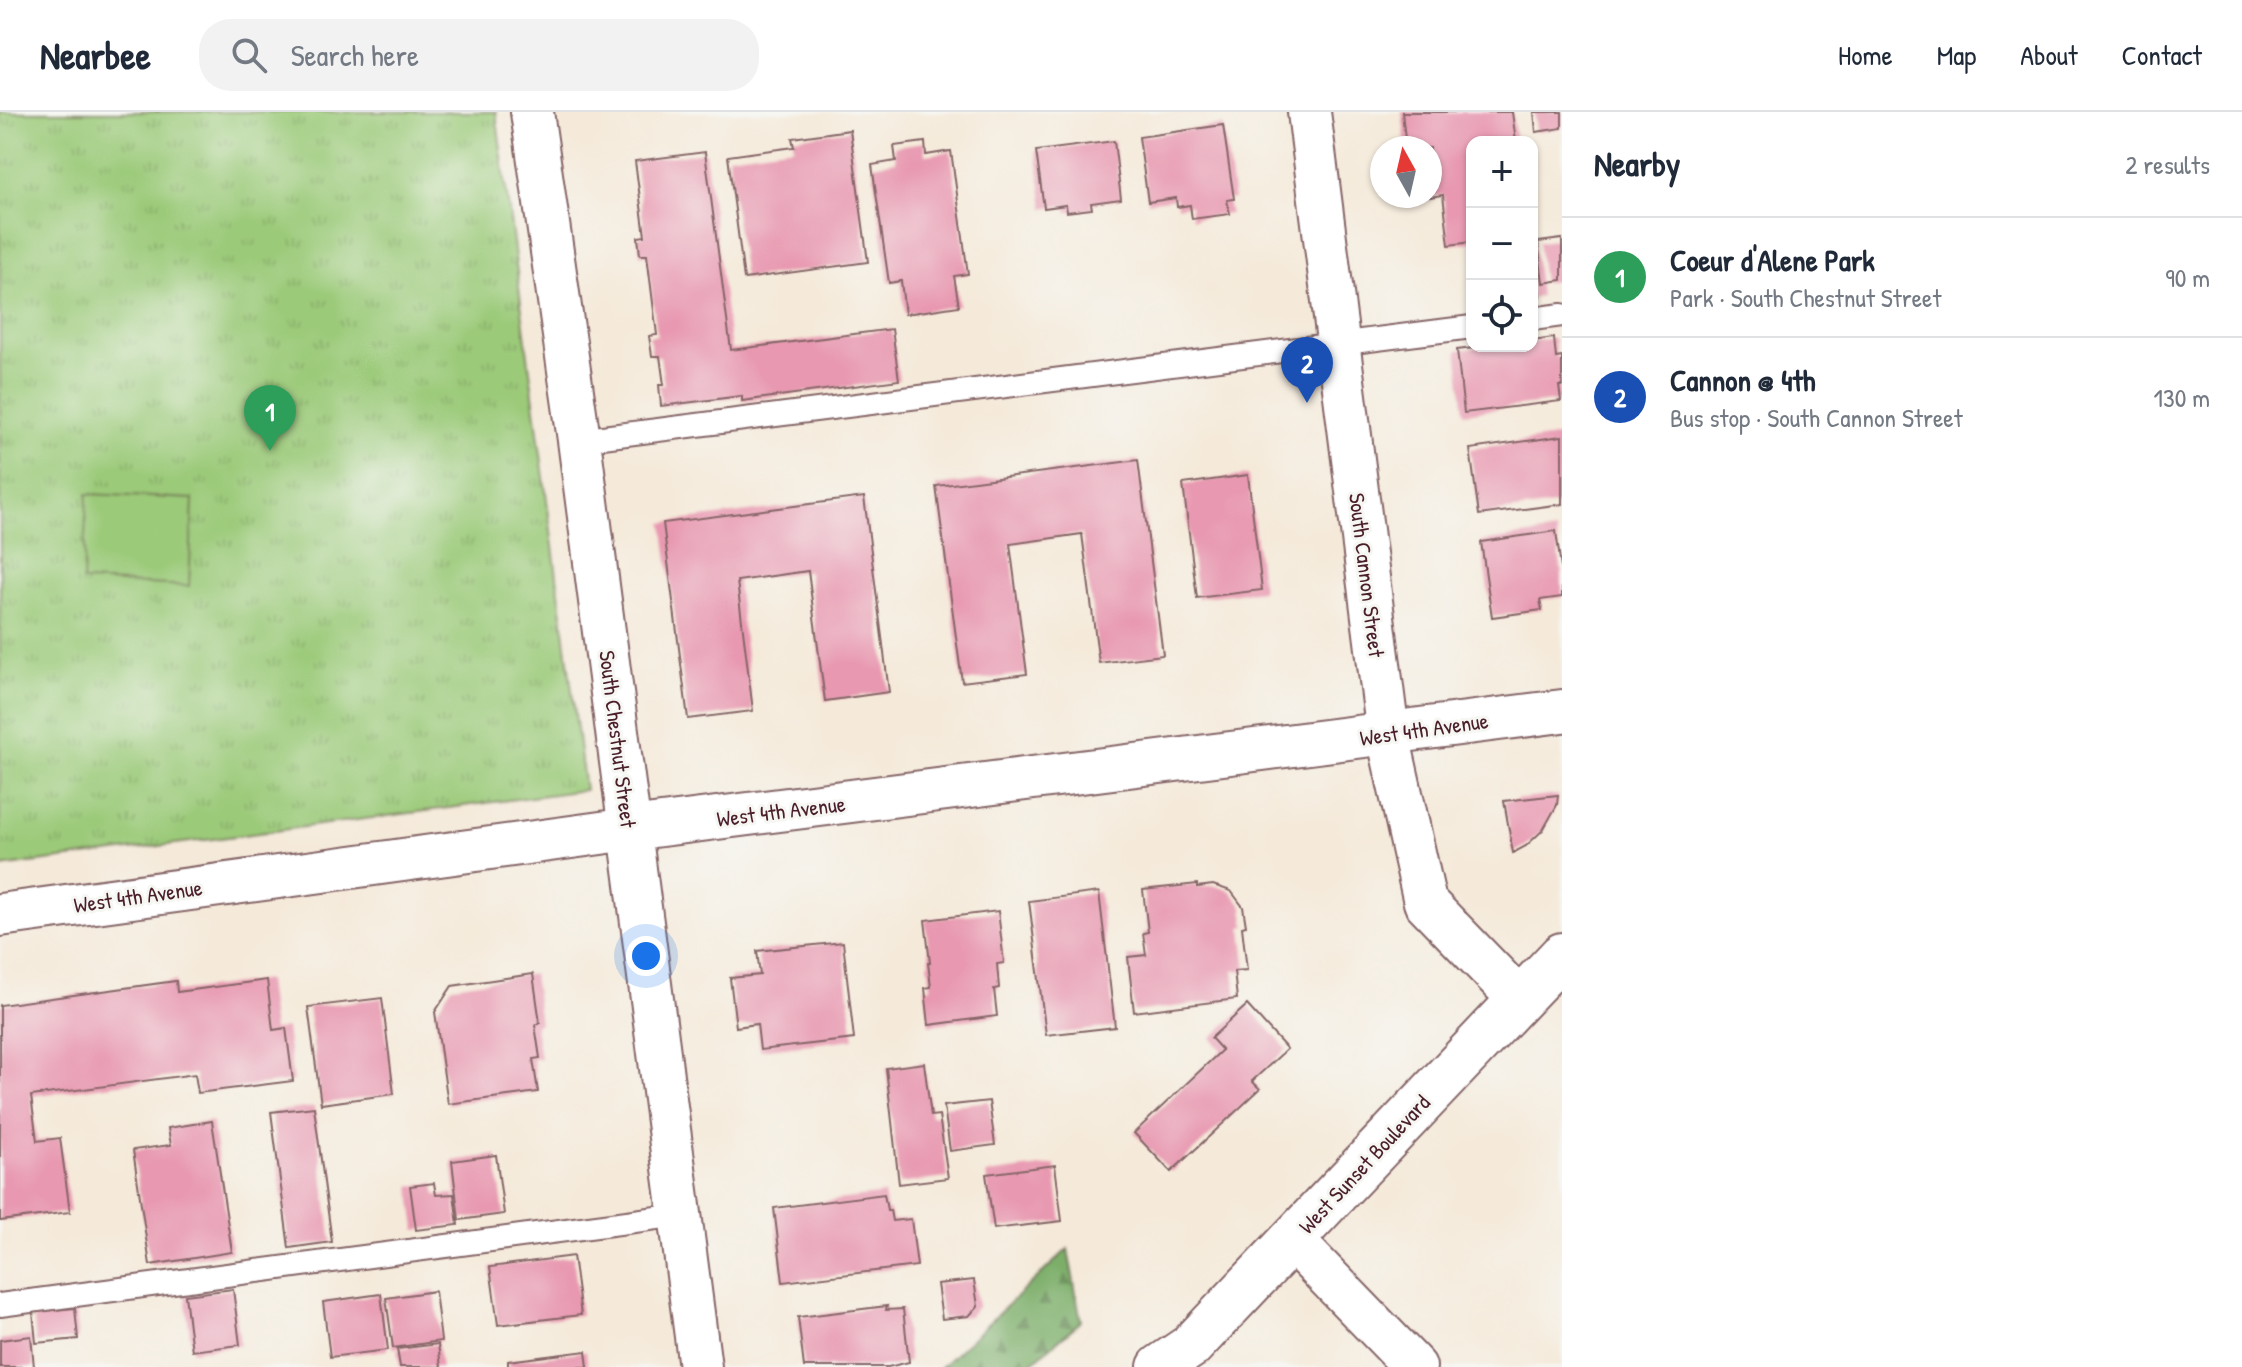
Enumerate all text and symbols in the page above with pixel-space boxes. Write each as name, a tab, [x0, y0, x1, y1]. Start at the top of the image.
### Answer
search box	[199, 19, 759, 91]
text: Nearbee	[40, 29, 151, 81]
icon: search	[227, 33, 271, 77]
text: Search here	[291, 35, 419, 75]
text: Home	[1838, 36, 1893, 74]
text: Map	[1937, 36, 1976, 74]
text: About	[2020, 36, 2078, 74]
text: Contact	[2122, 36, 2202, 74]
north arrow	[1370, 136, 1442, 208]
map controls	[1466, 136, 1538, 352]
button: +	[1466, 136, 1538, 208]
text: Nearby	[1594, 141, 1680, 187]
text: 2 results	[2125, 147, 2210, 182]
button: −	[1466, 208, 1538, 280]
text: Coeur d'Alene Park	[1670, 240, 1875, 280]
text: 1	[1615, 260, 1625, 295]
text: 90 m	[2165, 260, 2210, 295]
button: locate	[1466, 280, 1538, 352]
text: Park · South Chestnut Street	[1670, 280, 1941, 315]
pin: 2	[1281, 337, 1333, 403]
text: Cannon @ 4th	[1670, 360, 1815, 400]
text: 2	[1614, 380, 1626, 415]
text: 130 m	[2154, 380, 2210, 415]
pin: 1	[244, 385, 296, 451]
text: Bus stop · South Cannon Street	[1670, 400, 1963, 435]
street label: South Cannon Street	[1342, 491, 1392, 659]
street label: South Chestnut Street	[592, 649, 644, 830]
street label: West 4th Avenue	[1358, 705, 1490, 753]
street label: West 4th Avenue	[715, 788, 847, 834]
street label: West 4th Avenue	[72, 872, 204, 920]
your location	[626, 936, 666, 976]
street label: West Sunset Boulevard	[1292, 1088, 1437, 1240]

